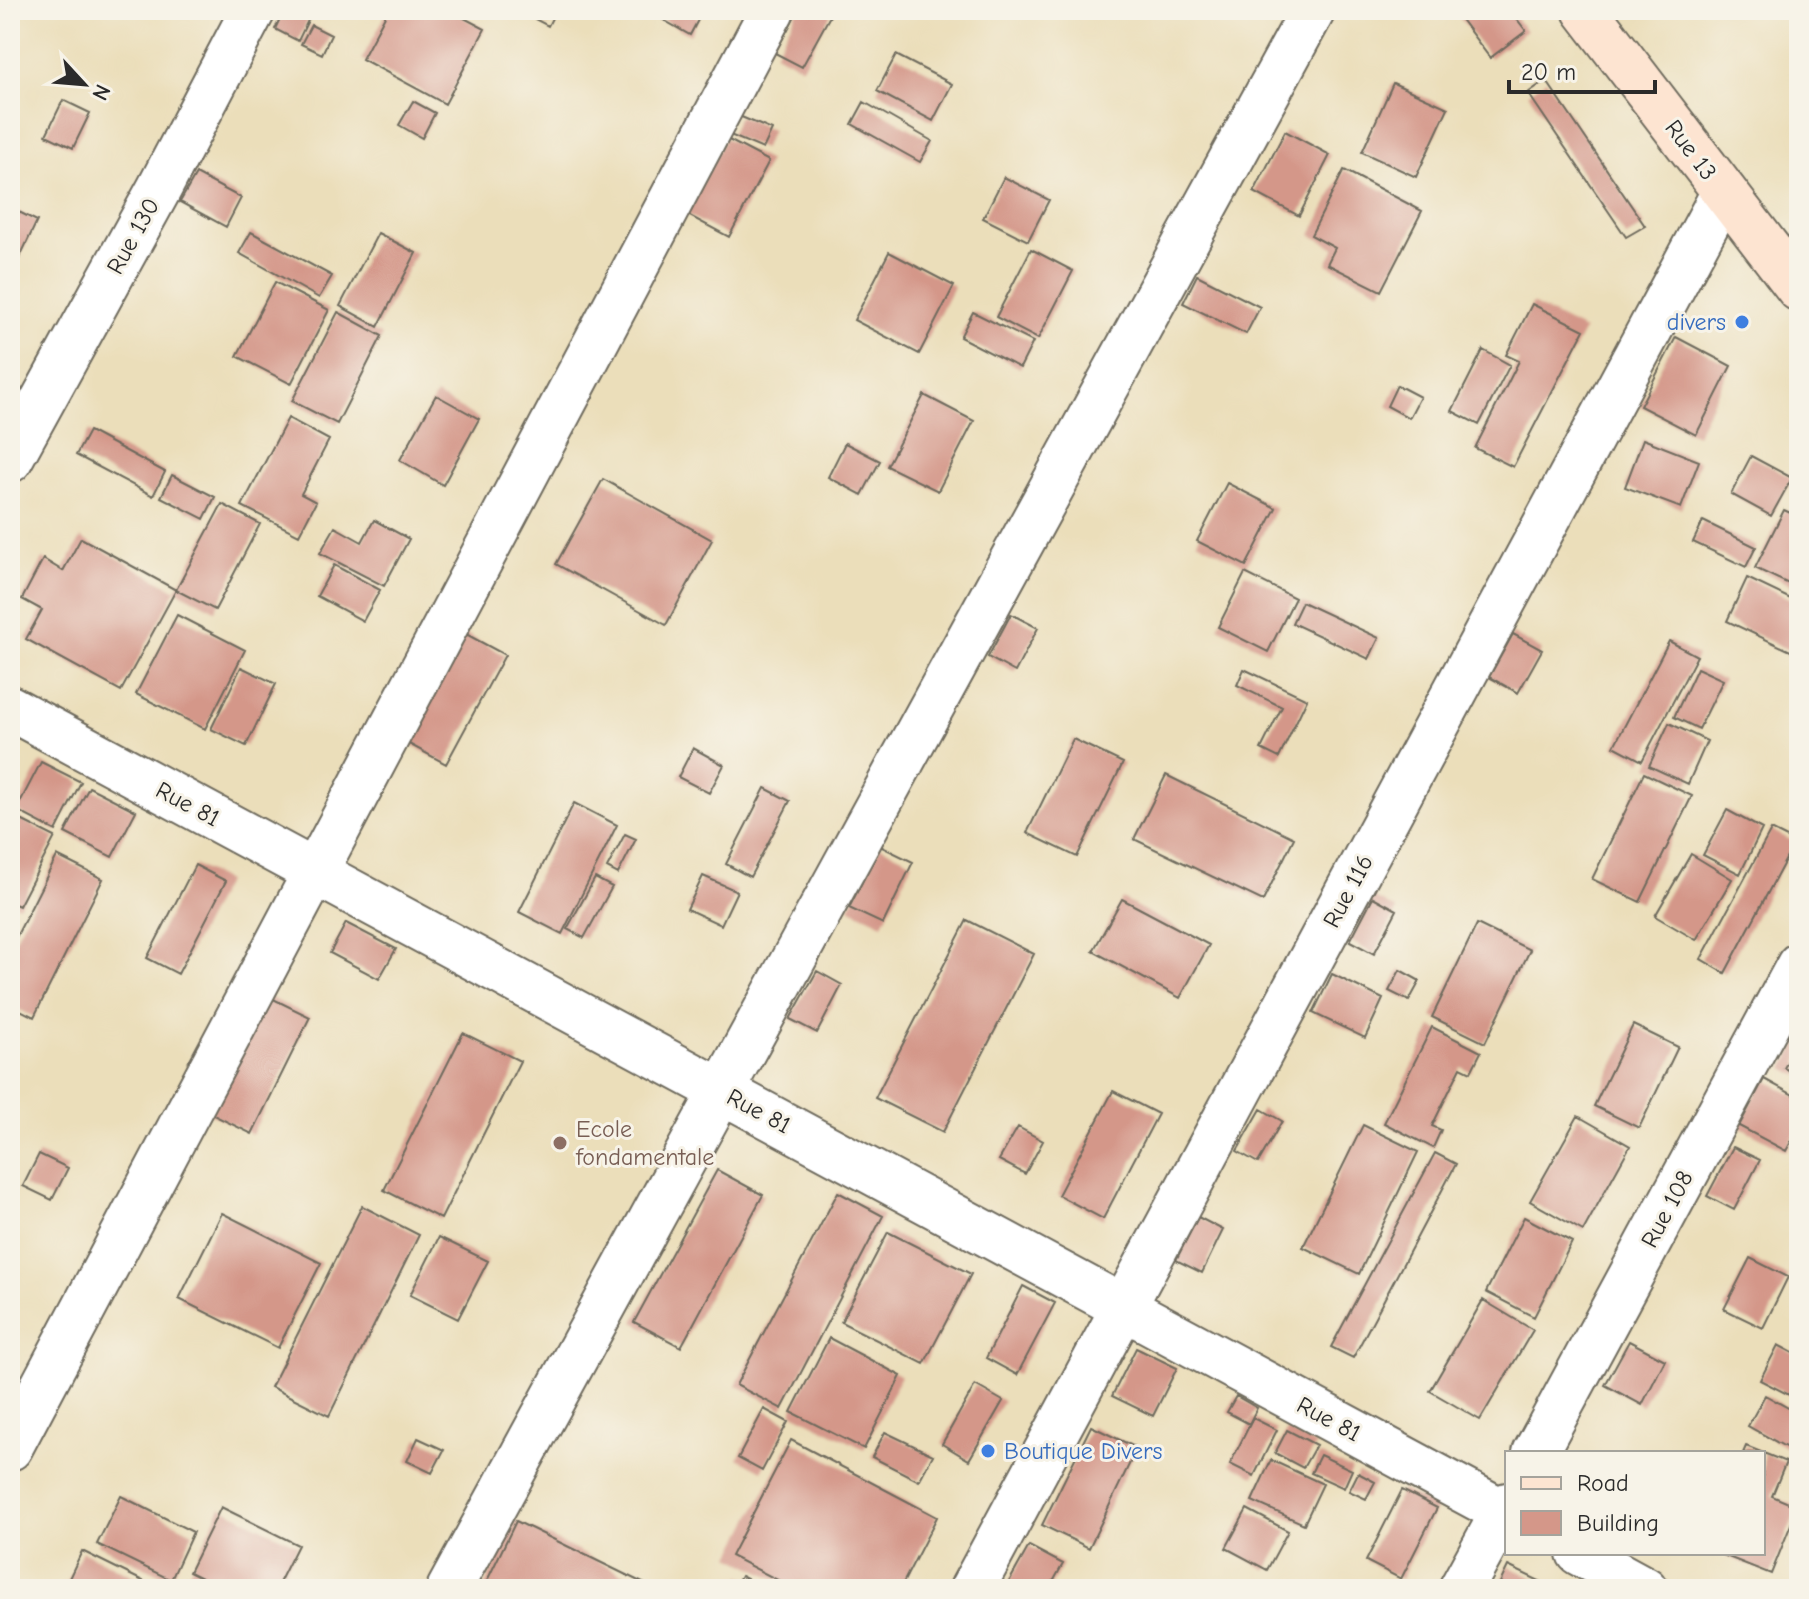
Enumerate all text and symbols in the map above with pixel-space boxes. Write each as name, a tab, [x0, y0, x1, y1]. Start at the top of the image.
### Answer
north arrow	[44, 44, 124, 124]
scale bar	[1509, 44, 1655, 94]
text: 20 m	[1521, 58, 1576, 86]
text: N	[86, 80, 116, 104]
street label: Rue 13	[1659, 114, 1723, 186]
street label: Rue 130	[101, 193, 165, 279]
place label: divers	[1667, 308, 1726, 336]
marker: divers	[1733, 313, 1751, 331]
street label: Rue 81	[151, 776, 225, 832]
street label: Rue 116	[1317, 850, 1379, 932]
street label: Rue 81	[722, 1083, 796, 1139]
place label: Ecole fondamentale	[575, 1115, 714, 1171]
marker: Ecole fondamentale	[551, 1134, 569, 1152]
street label: Rue 108	[1635, 1166, 1699, 1252]
street label: Rue 81	[1292, 1391, 1366, 1447]
place label: Boutique Divers	[1004, 1437, 1162, 1465]
marker: Boutique Divers	[979, 1442, 997, 1460]
legend	[1505, 1451, 1765, 1555]
text: Road	[1577, 1469, 1629, 1497]
text: Building	[1577, 1509, 1659, 1537]

